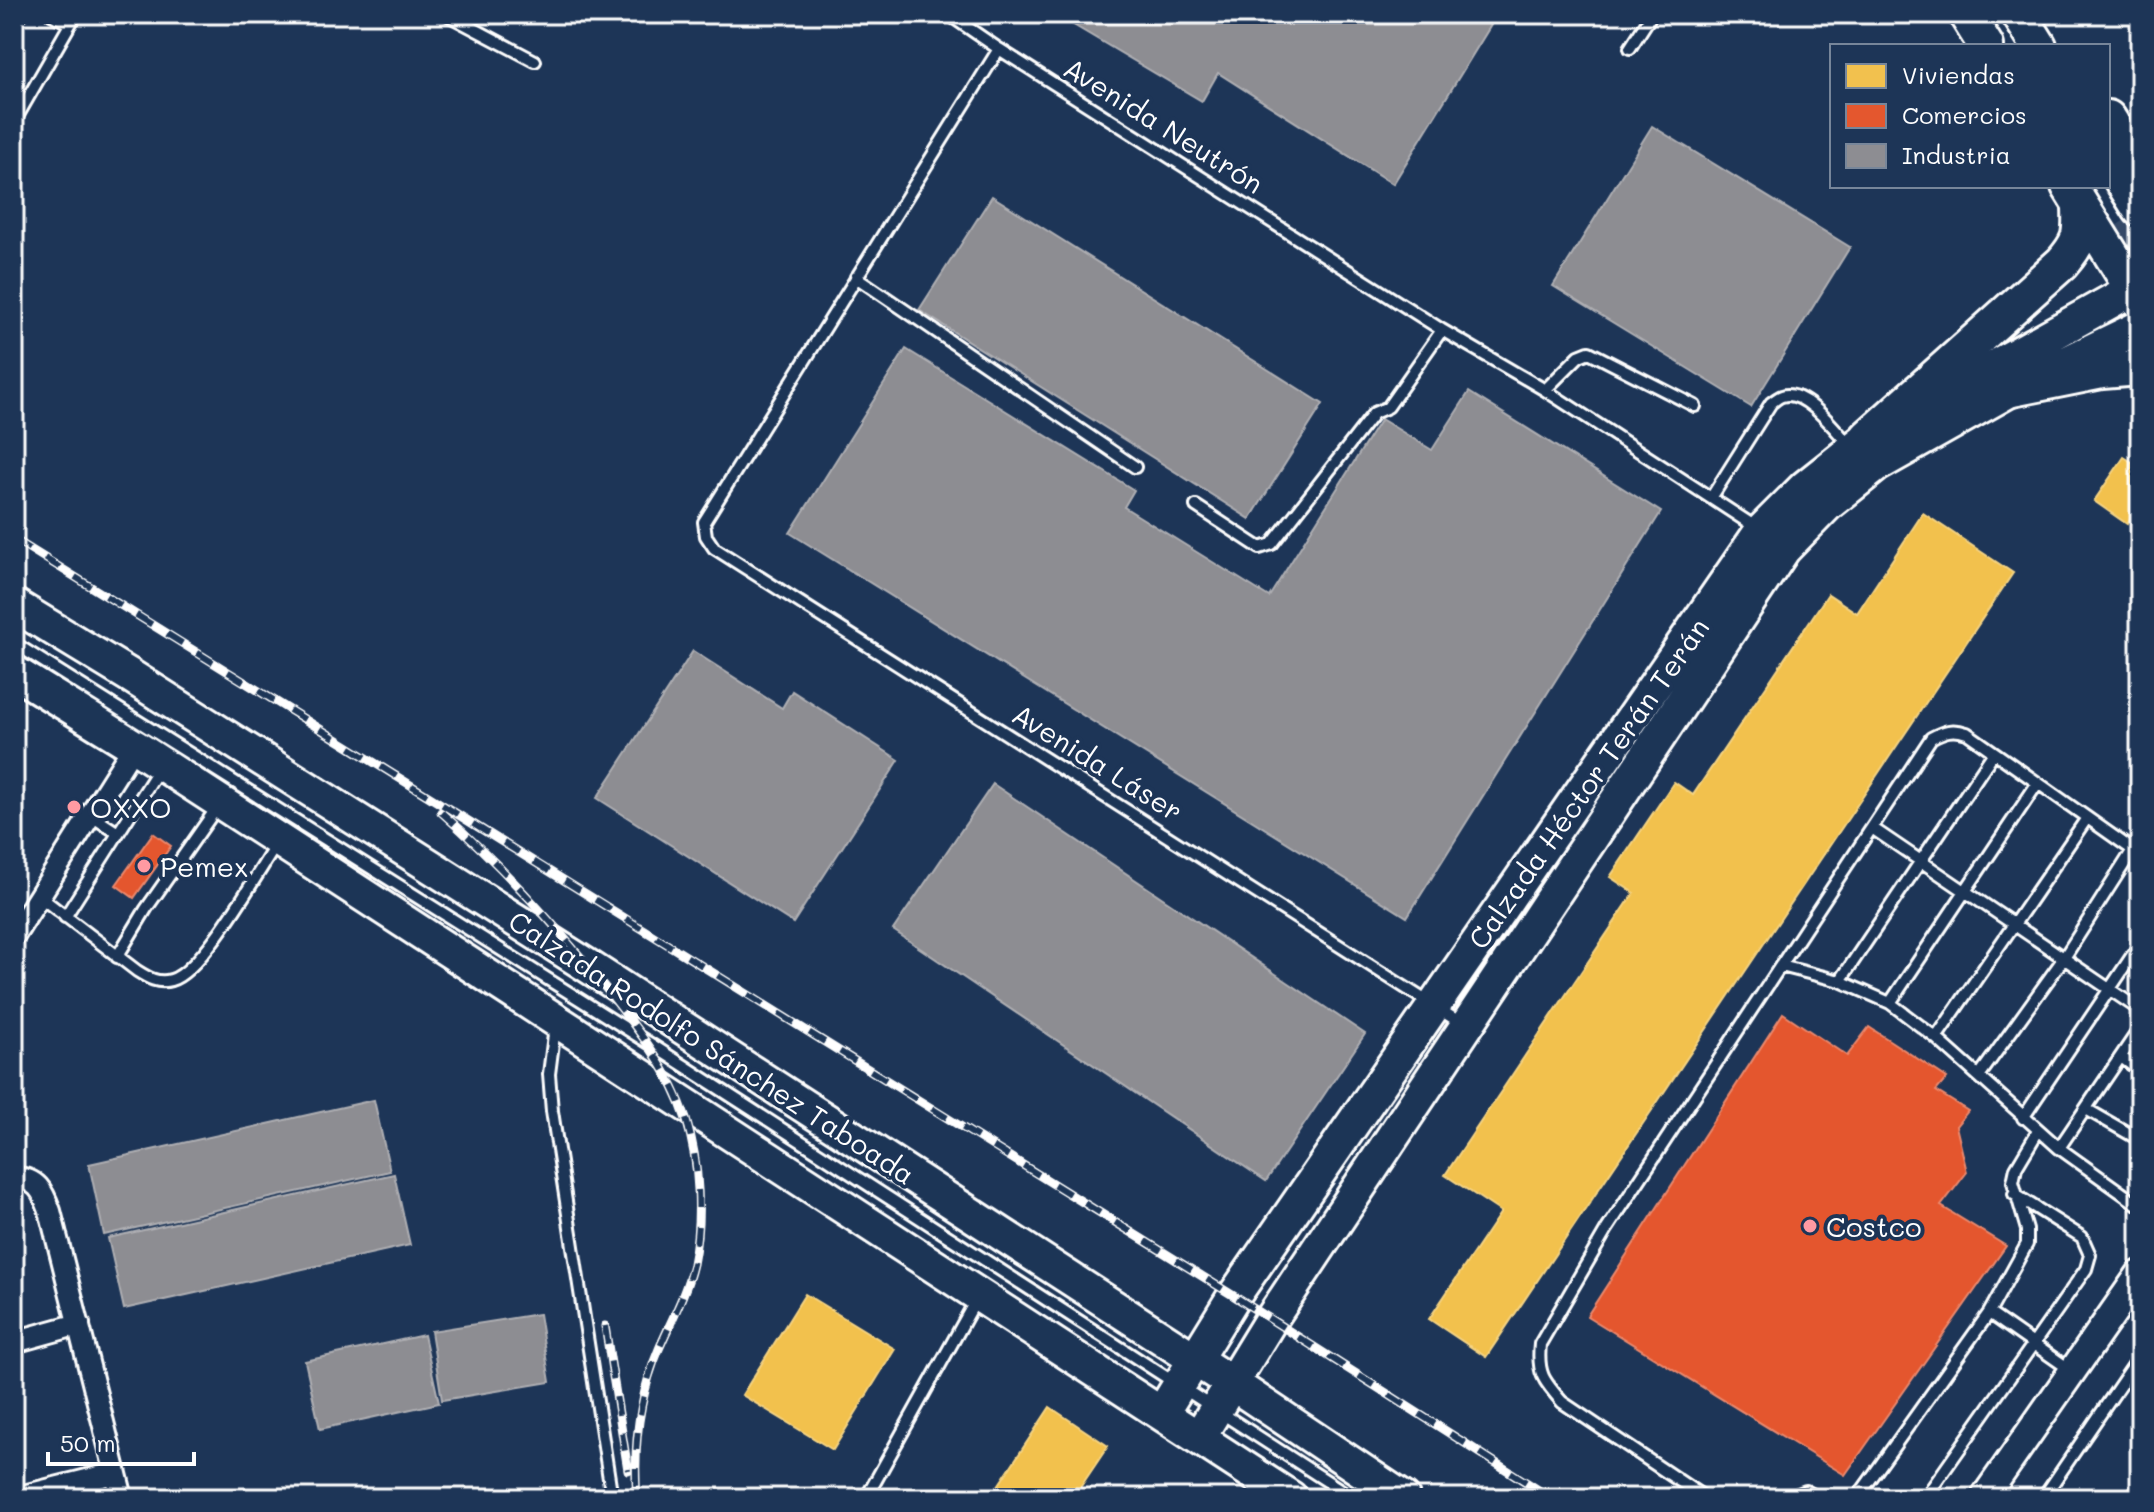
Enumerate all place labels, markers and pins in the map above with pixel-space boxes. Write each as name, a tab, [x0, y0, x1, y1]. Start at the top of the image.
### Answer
place label: OXXO	[90, 789, 172, 825]
marker: OXXO	[65, 798, 83, 816]
place label: Pemex	[160, 848, 248, 884]
marker: Pemex	[135, 857, 153, 875]
place label: Costco	[1826, 1208, 1922, 1244]
marker: Costco	[1801, 1217, 1819, 1235]

